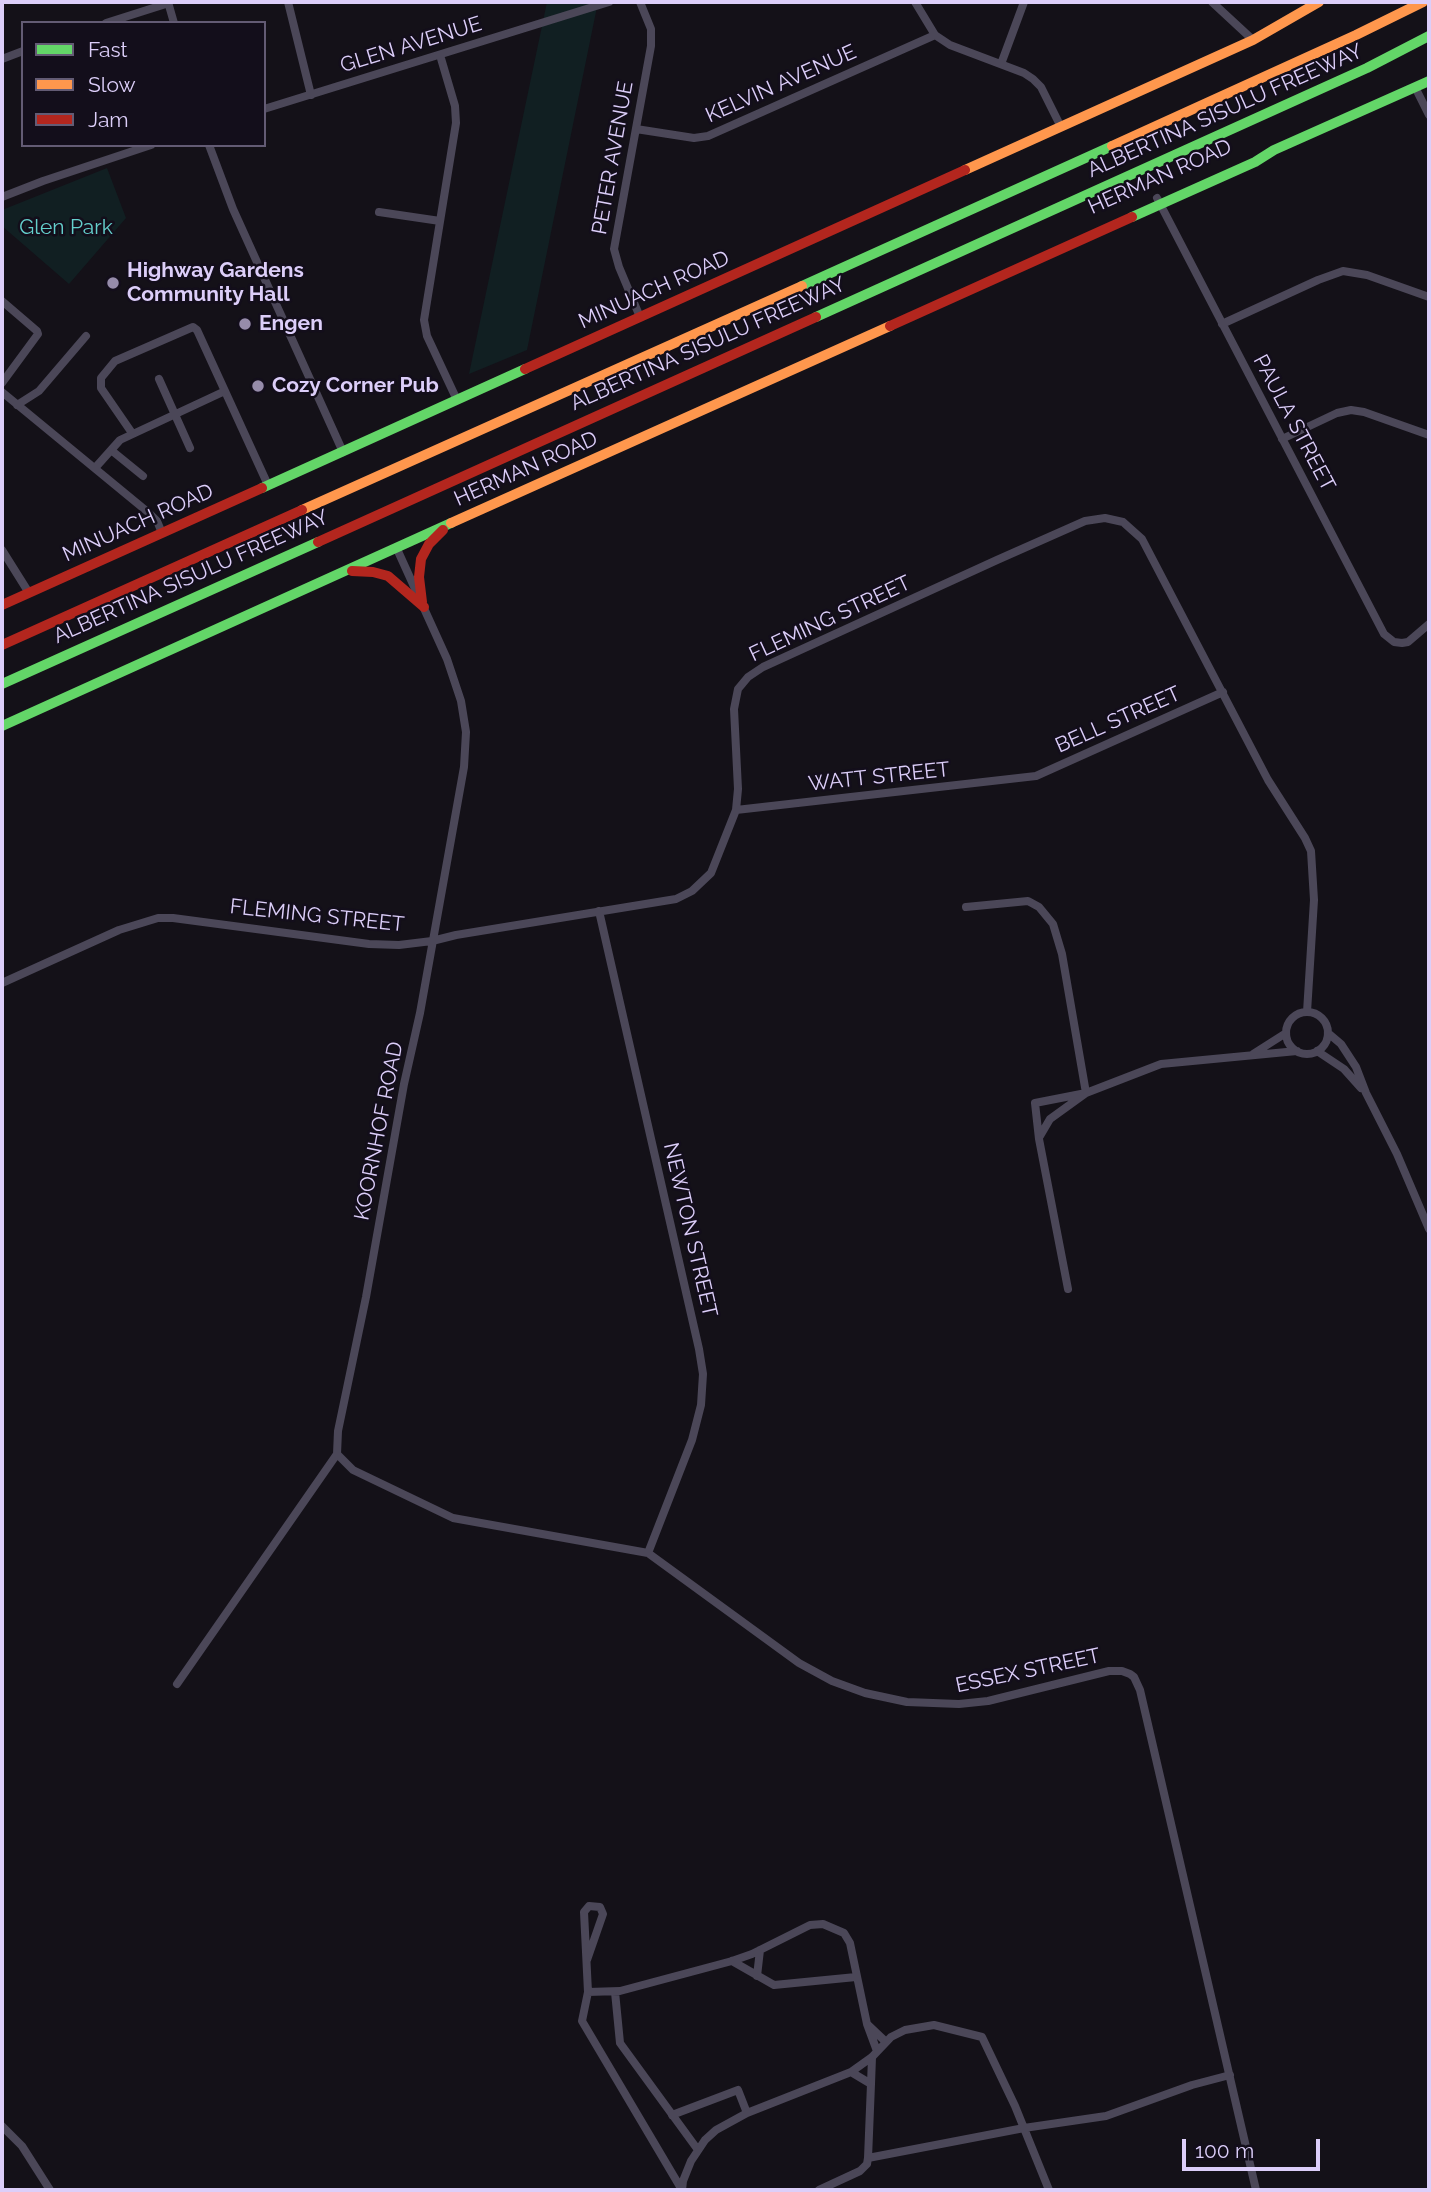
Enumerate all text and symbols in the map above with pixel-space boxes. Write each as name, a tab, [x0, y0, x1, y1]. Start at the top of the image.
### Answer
street label: GLEN AVENUE	[337, 12, 485, 78]
legend	[21, 21, 266, 147]
text: Fast	[88, 37, 128, 62]
street label: KELVIN AVENUE	[702, 39, 860, 129]
street label: ALBERTINA SISULU FREEWAY	[1084, 39, 1366, 183]
text: Slow	[88, 72, 136, 97]
street label: PETER AVENUE	[587, 79, 639, 237]
text: Jam	[88, 107, 129, 132]
street label: HERMAN ROAD	[1084, 134, 1236, 220]
park label: Glen Park	[19, 215, 113, 241]
street label: MINUACH ROAD	[575, 246, 733, 334]
place label: Highway Gardens Community Hall	[127, 258, 304, 308]
street label: ALBERTINA SISULU FREEWAY	[567, 272, 849, 416]
marker: Highway Gardens Community Hall	[105, 275, 121, 291]
place label: Engen	[259, 311, 323, 337]
marker: Engen	[237, 316, 253, 332]
street label: PAULA STREET	[1247, 350, 1341, 496]
place label: Cozy Corner Pub	[272, 373, 439, 399]
marker: Cozy Corner Pub	[250, 378, 266, 394]
street label: HERMAN ROAD	[450, 426, 602, 512]
street label: MINUACH ROAD	[59, 479, 217, 567]
street label: ALBERTINA SISULU FREEWAY	[50, 505, 332, 649]
street label: FLEMING STREET	[745, 571, 915, 667]
street label: BELL STREET	[1052, 681, 1184, 759]
street label: WATT STREET	[807, 757, 951, 797]
street label: FLEMING STREET	[229, 894, 405, 938]
street label: KOORNHOF ROAD	[349, 1040, 409, 1222]
street label: NEWTON STREET	[658, 1140, 722, 1320]
street label: ESSEX STREET	[953, 1643, 1103, 1699]
scale bar	[1186, 2126, 1324, 2170]
text: 100 m	[1195, 2138, 1254, 2163]

